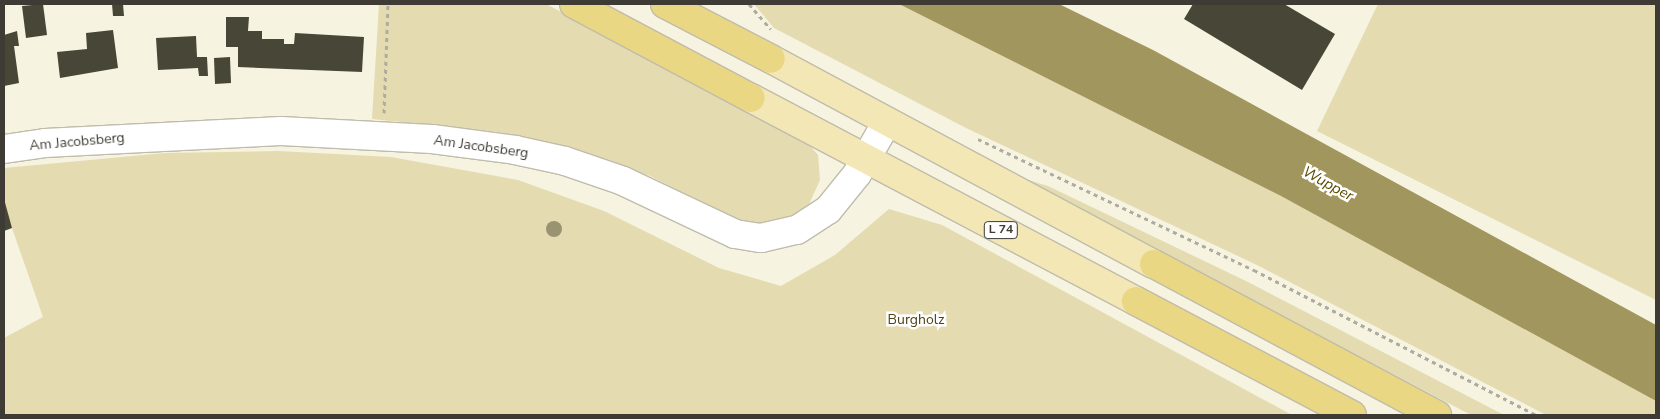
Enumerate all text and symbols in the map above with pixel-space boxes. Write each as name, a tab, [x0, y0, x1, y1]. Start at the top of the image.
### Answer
street label: Am Jacobsberg	[29, 129, 125, 155]
street label: Am Jacobsberg	[433, 132, 529, 162]
water label: Wupper	[1300, 163, 1356, 205]
road number: L 74	[984, 220, 1018, 240]
park label: Burgholz	[888, 312, 944, 328]

